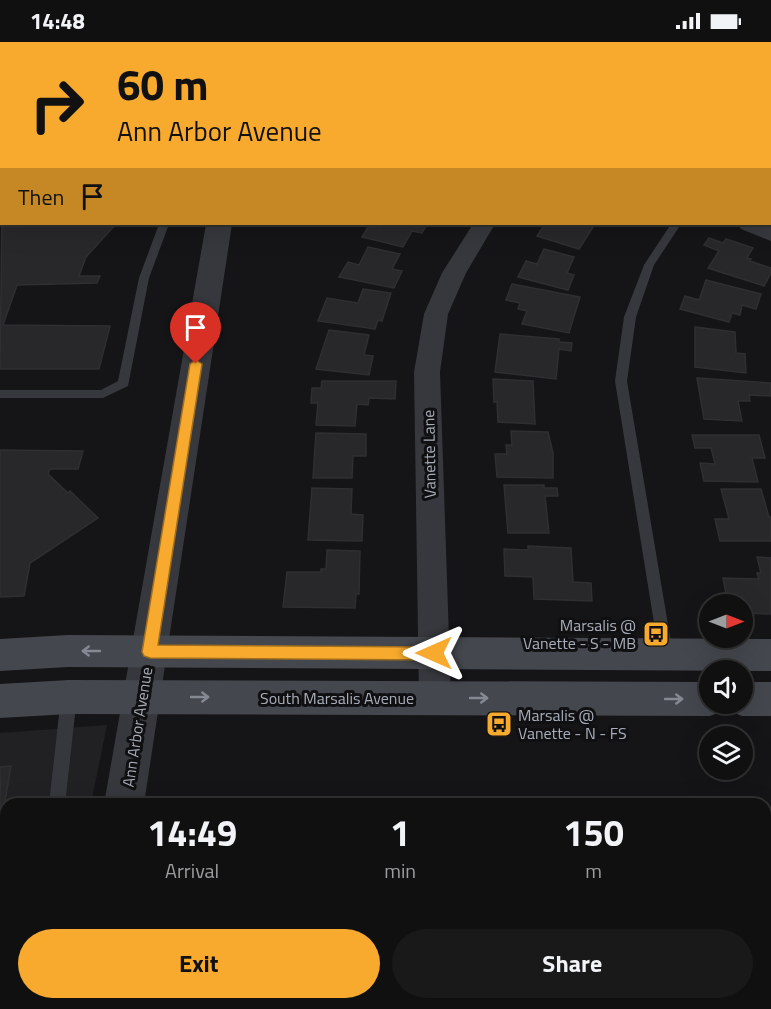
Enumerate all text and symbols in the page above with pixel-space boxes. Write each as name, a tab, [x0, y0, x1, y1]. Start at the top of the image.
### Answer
text: 14:48	[30, 4, 85, 38]
text: 60 m	[117, 52, 209, 116]
icon: right	[18, 66, 96, 144]
text: Ann Arbor Avenue	[117, 110, 322, 151]
text: Then	[18, 180, 64, 214]
icon: arrive	[76, 180, 109, 213]
pin	[170, 302, 221, 364]
icon: arrive	[179, 311, 212, 344]
street label: Vanette Lane	[416, 409, 442, 499]
north arrow	[699, 594, 753, 648]
map controls	[699, 594, 753, 780]
place label: Marsalis @ Vanette - S - MB	[523, 613, 636, 655]
bus stop icon: Marsalis @ Vanette - S - MB	[641, 619, 671, 649]
position arrow	[402, 621, 466, 685]
one-way arrow	[82, 645, 102, 657]
button: sound	[699, 660, 753, 714]
street label: Ann Arbor Avenue	[116, 665, 158, 789]
street label: South Marsalis Avenue	[260, 686, 414, 710]
one-way arrow	[190, 692, 210, 703]
one-way arrow	[469, 692, 489, 704]
one-way arrow	[664, 693, 684, 705]
place label: Marsalis @ Vanette - N - FS	[518, 703, 627, 745]
bus stop icon: Marsalis @ Vanette - N - FS	[484, 709, 514, 739]
button: layers	[699, 726, 753, 780]
text: 14:49	[147, 805, 237, 860]
text: 1	[390, 805, 410, 860]
text: 150	[563, 805, 624, 860]
text: Arrival	[165, 855, 219, 886]
text: min	[384, 855, 416, 886]
text: m	[585, 855, 602, 886]
button: Exit	[18, 929, 380, 998]
button: Share	[392, 929, 753, 998]

